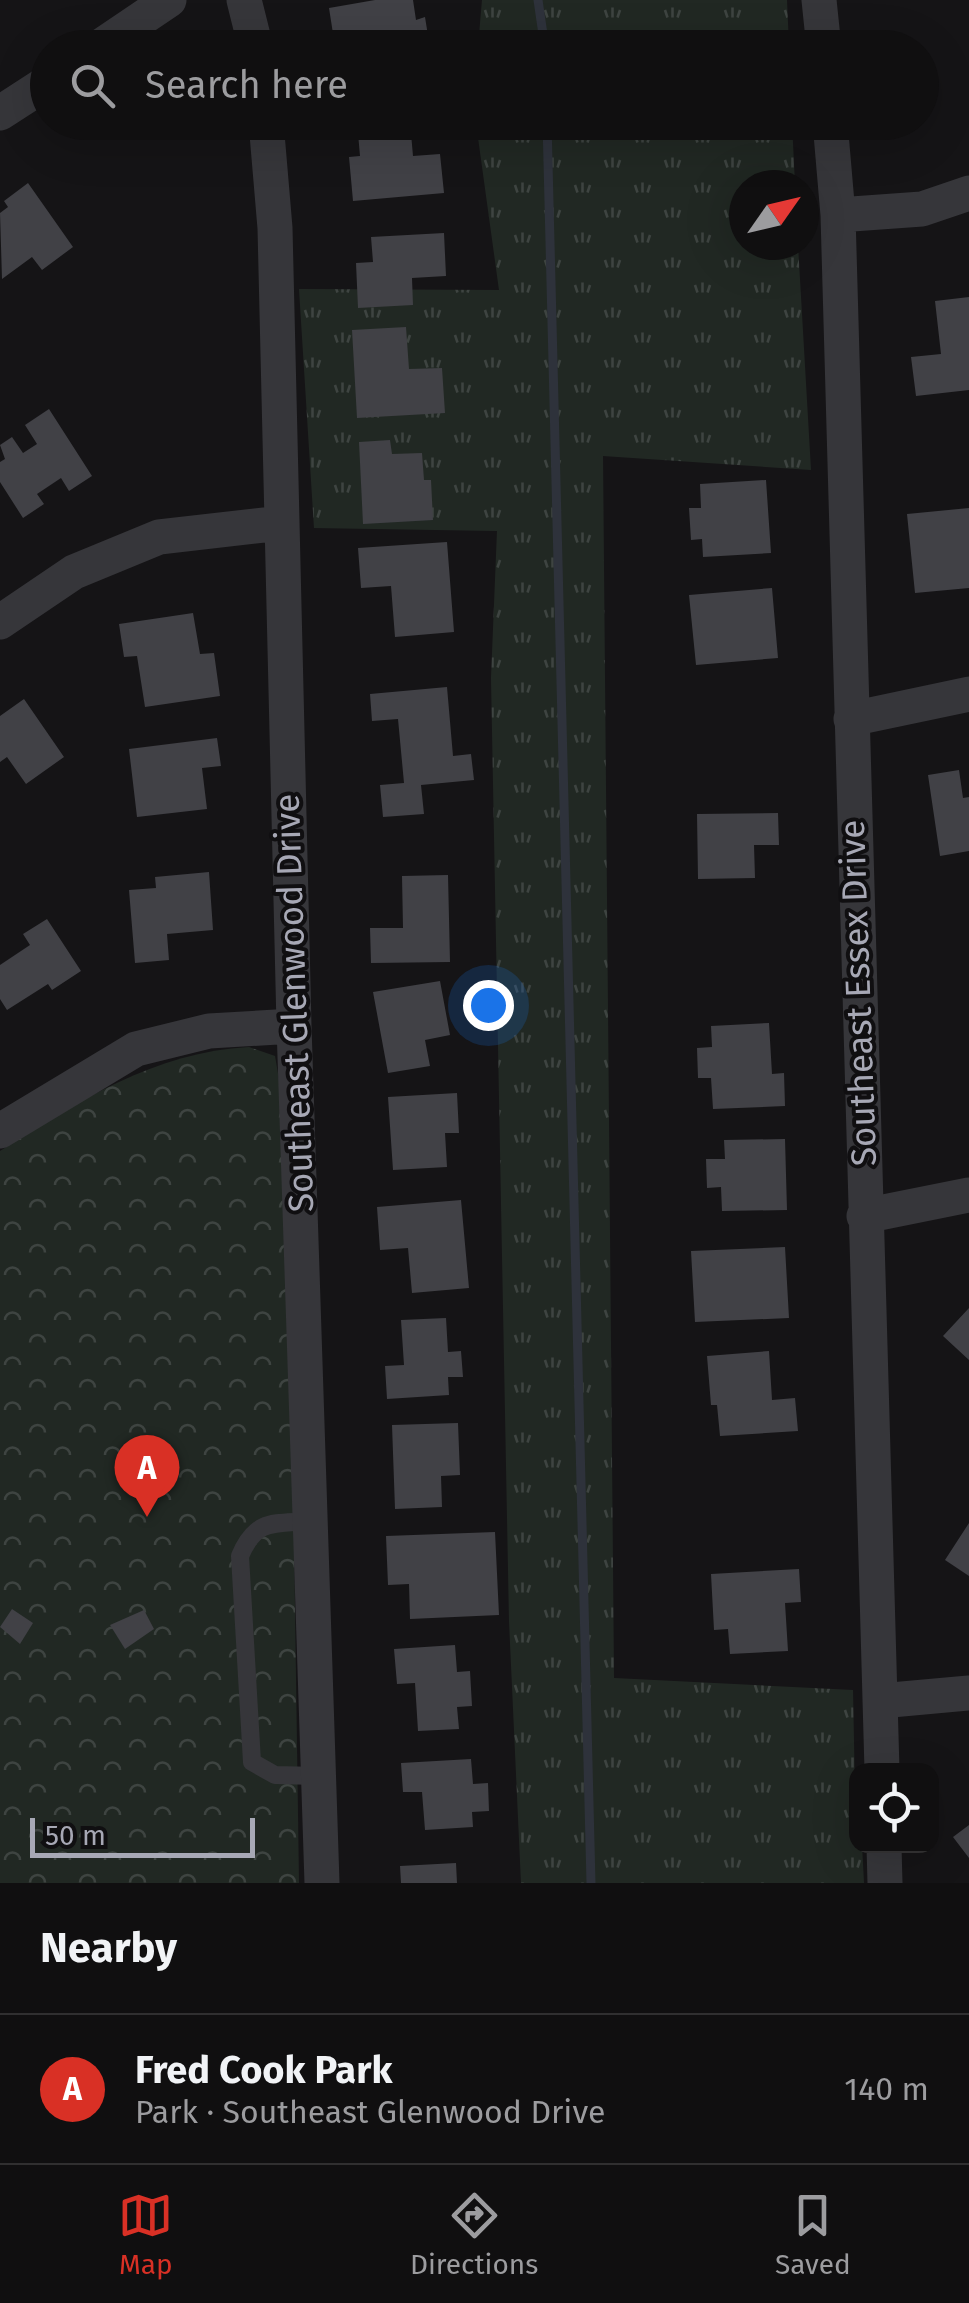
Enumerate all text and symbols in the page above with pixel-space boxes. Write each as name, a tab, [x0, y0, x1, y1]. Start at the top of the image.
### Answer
search box	[30, 30, 939, 140]
icon: search	[65, 58, 120, 113]
text: Search here	[145, 62, 348, 108]
north arrow	[729, 170, 819, 260]
street label: Southeast Glenwood Drive	[266, 793, 322, 1213]
street label: Southeast Essex Drive	[831, 819, 885, 1167]
your location	[463, 980, 514, 1031]
pin: A	[114, 1434, 180, 1517]
map controls	[849, 1763, 939, 1853]
button: locate	[849, 1763, 939, 1853]
scale bar	[30, 1813, 255, 1858]
text: 50 m	[45, 1819, 106, 1852]
text: Nearby	[40, 1923, 177, 1973]
text: Fred Cook Park	[135, 2047, 392, 2093]
text: A	[63, 2070, 82, 2108]
text: 140 m	[844, 2070, 929, 2108]
text: Park · Southeast Glenwood Drive	[135, 2093, 605, 2131]
tab: Map	[118, 2188, 173, 2281]
tab: Directions	[410, 2188, 538, 2281]
tab: Saved	[775, 2188, 851, 2281]

